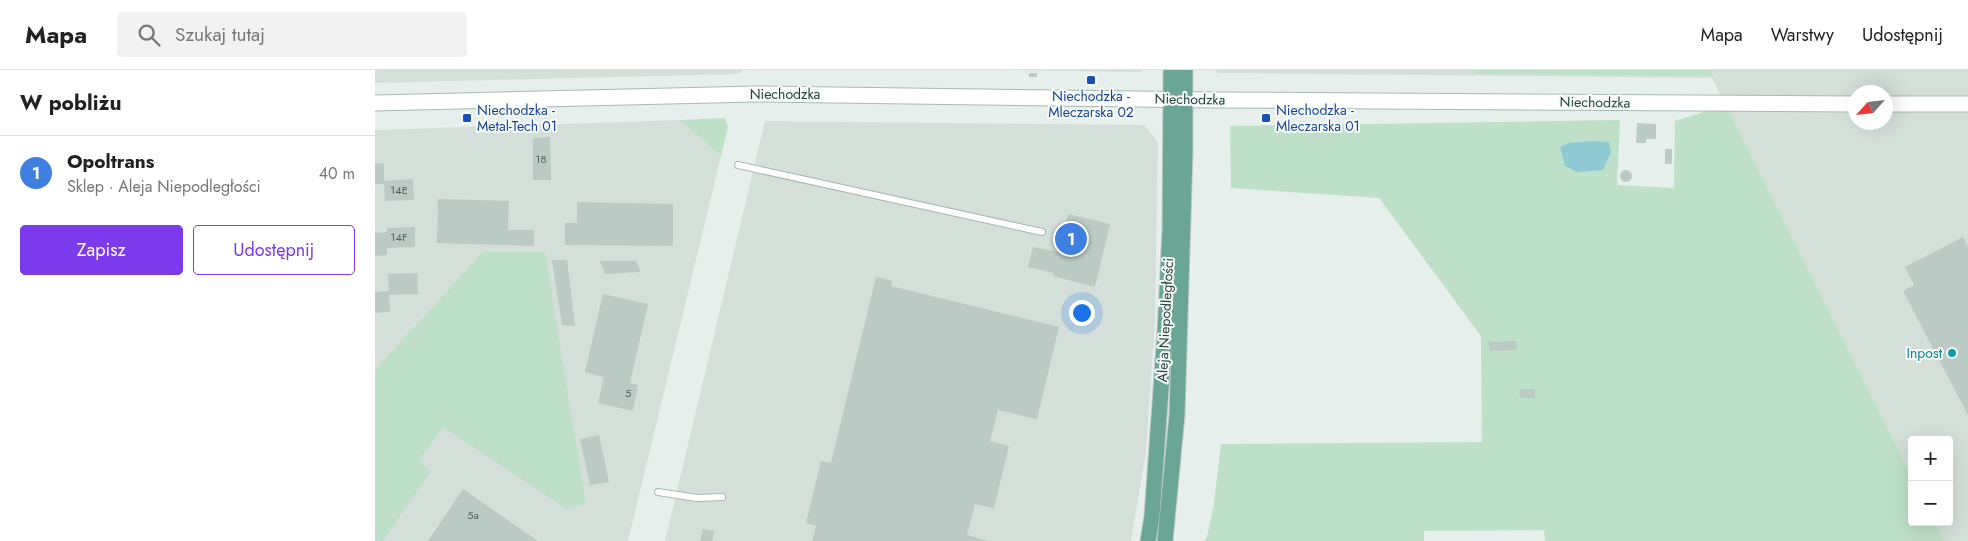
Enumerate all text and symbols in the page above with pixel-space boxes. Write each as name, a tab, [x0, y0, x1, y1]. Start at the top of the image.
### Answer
search box	[117, 12, 467, 57]
text: Mapa	[25, 17, 87, 52]
icon: search	[135, 21, 163, 49]
text: Szukaj tutaj	[175, 21, 265, 48]
text: Mapa	[1701, 22, 1743, 48]
text: Warstwy	[1771, 22, 1834, 48]
text: Udostępnij	[1862, 22, 1943, 48]
marker: Niechodzka - Mleczarska 02	[1085, 74, 1097, 86]
street label: Niechodzka	[750, 84, 820, 104]
north arrow	[1848, 85, 1893, 130]
place label: Niechodzka - Mleczarska 02	[1048, 86, 1134, 122]
text: W pobliżu	[20, 88, 121, 118]
street label: Niechodzka	[1154, 88, 1226, 110]
street label: Niechodzka	[1559, 91, 1631, 113]
place label: Niechodzka - Metal-Tech 01	[477, 100, 557, 136]
place label: Niechodzka - Mleczarska 01	[1276, 100, 1360, 136]
marker: Niechodzka - Metal-Tech 01	[461, 112, 473, 124]
marker: Niechodzka - Mleczarska 01	[1260, 112, 1272, 124]
text: Opoltrans	[67, 148, 154, 175]
house number: 18	[536, 151, 546, 167]
text: 1	[32, 162, 40, 185]
text: 40 m	[319, 162, 355, 185]
text: Sklep · Aleja Niepodległości	[67, 175, 261, 198]
house number: 14E	[390, 182, 408, 198]
pin: 1	[1055, 220, 1087, 258]
button: Zapisz	[20, 225, 183, 275]
button: Udostępnij	[193, 225, 355, 275]
house number: 14F	[391, 229, 407, 245]
street label: Aleja Niepodległości	[1152, 257, 1178, 383]
your location	[1069, 300, 1095, 326]
place label: Inpost	[1907, 343, 1943, 363]
marker: Inpost	[1946, 347, 1958, 359]
house number: 5	[625, 385, 631, 401]
map controls	[1908, 436, 1953, 526]
button: +	[1908, 436, 1953, 481]
button: −	[1908, 481, 1953, 526]
house number: 5a	[467, 507, 479, 523]

